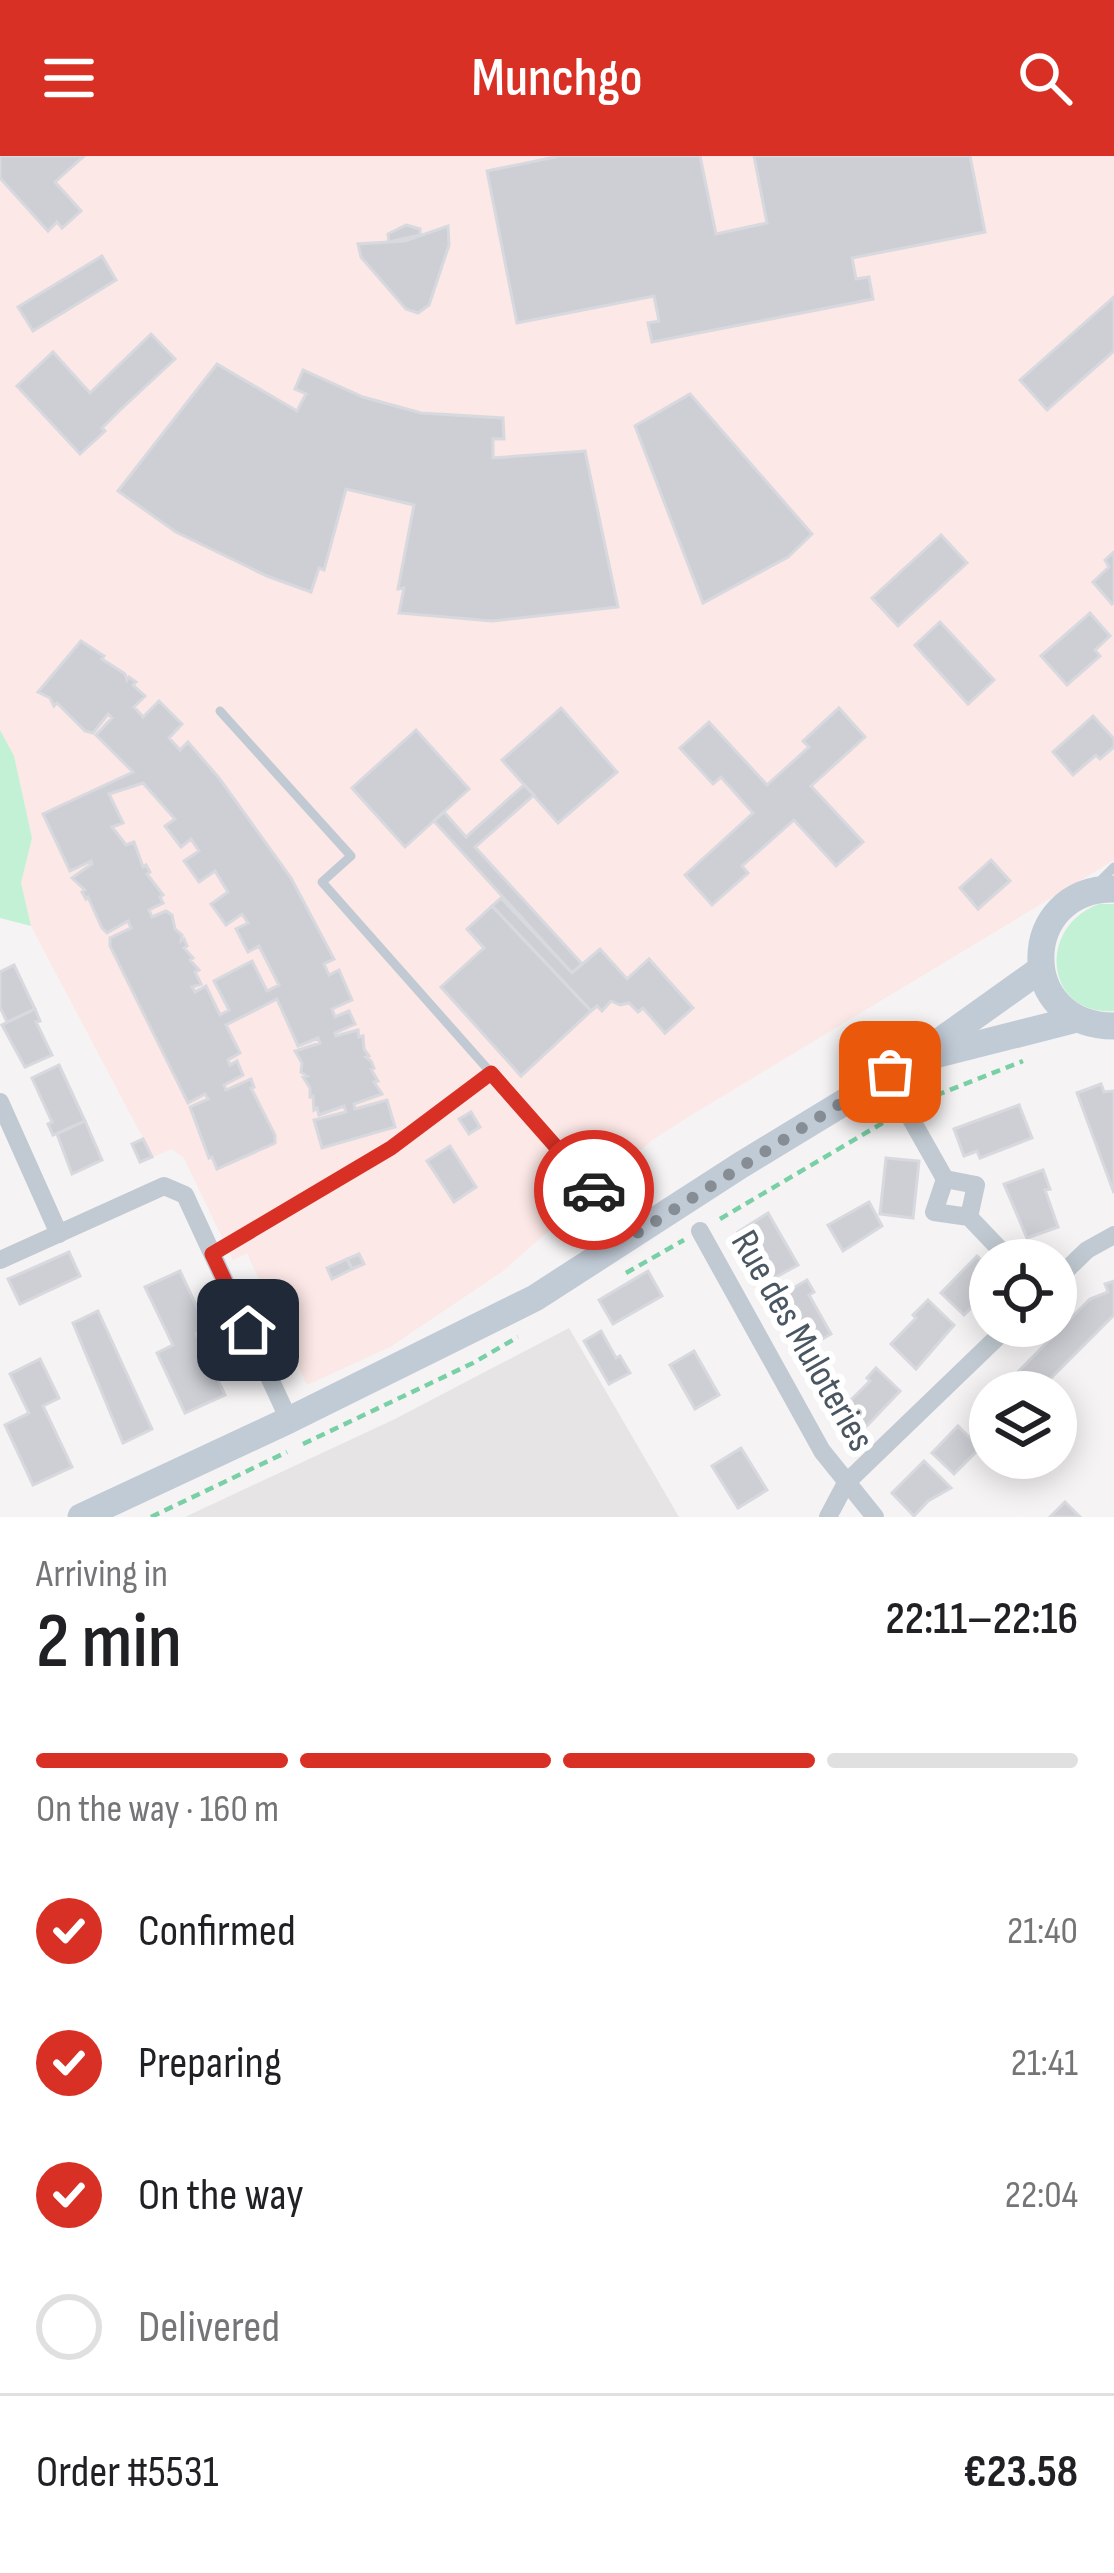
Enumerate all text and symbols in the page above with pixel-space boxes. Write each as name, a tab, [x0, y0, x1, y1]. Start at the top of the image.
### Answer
icon: menu	[36, 45, 102, 111]
icon: search	[1012, 45, 1078, 111]
text: Munchgo	[471, 46, 643, 111]
pin	[839, 1021, 941, 1123]
icon: bag	[857, 1039, 923, 1105]
courier	[534, 1130, 654, 1250]
icon: car	[561, 1157, 627, 1223]
street label: Rue des Muloteries	[720, 1222, 884, 1460]
map controls	[969, 1239, 1077, 1479]
button: locate	[969, 1239, 1077, 1347]
pin	[197, 1279, 299, 1381]
icon: home	[215, 1297, 281, 1363]
button: layers	[969, 1371, 1077, 1479]
text: Arriving in	[36, 1551, 168, 1598]
text: 22:11–22:16	[886, 1592, 1078, 1647]
text: 2 min	[36, 1596, 182, 1689]
text: On the way · 160 m	[36, 1786, 279, 1833]
icon: check	[36, 1898, 102, 1964]
text: Confirmed	[138, 1904, 296, 1959]
text: 21:40	[1007, 1908, 1078, 1955]
icon: check	[36, 2030, 102, 2096]
text: Preparing	[138, 2036, 282, 2091]
text: 21:41	[1011, 2040, 1078, 2087]
icon: check	[36, 2162, 102, 2228]
text: On the way	[138, 2168, 304, 2223]
text: 22:04	[1005, 2172, 1078, 2219]
text: Delivered	[138, 2300, 280, 2355]
text: Order #5531	[36, 2445, 218, 2500]
text: €23.58	[963, 2445, 1078, 2500]

